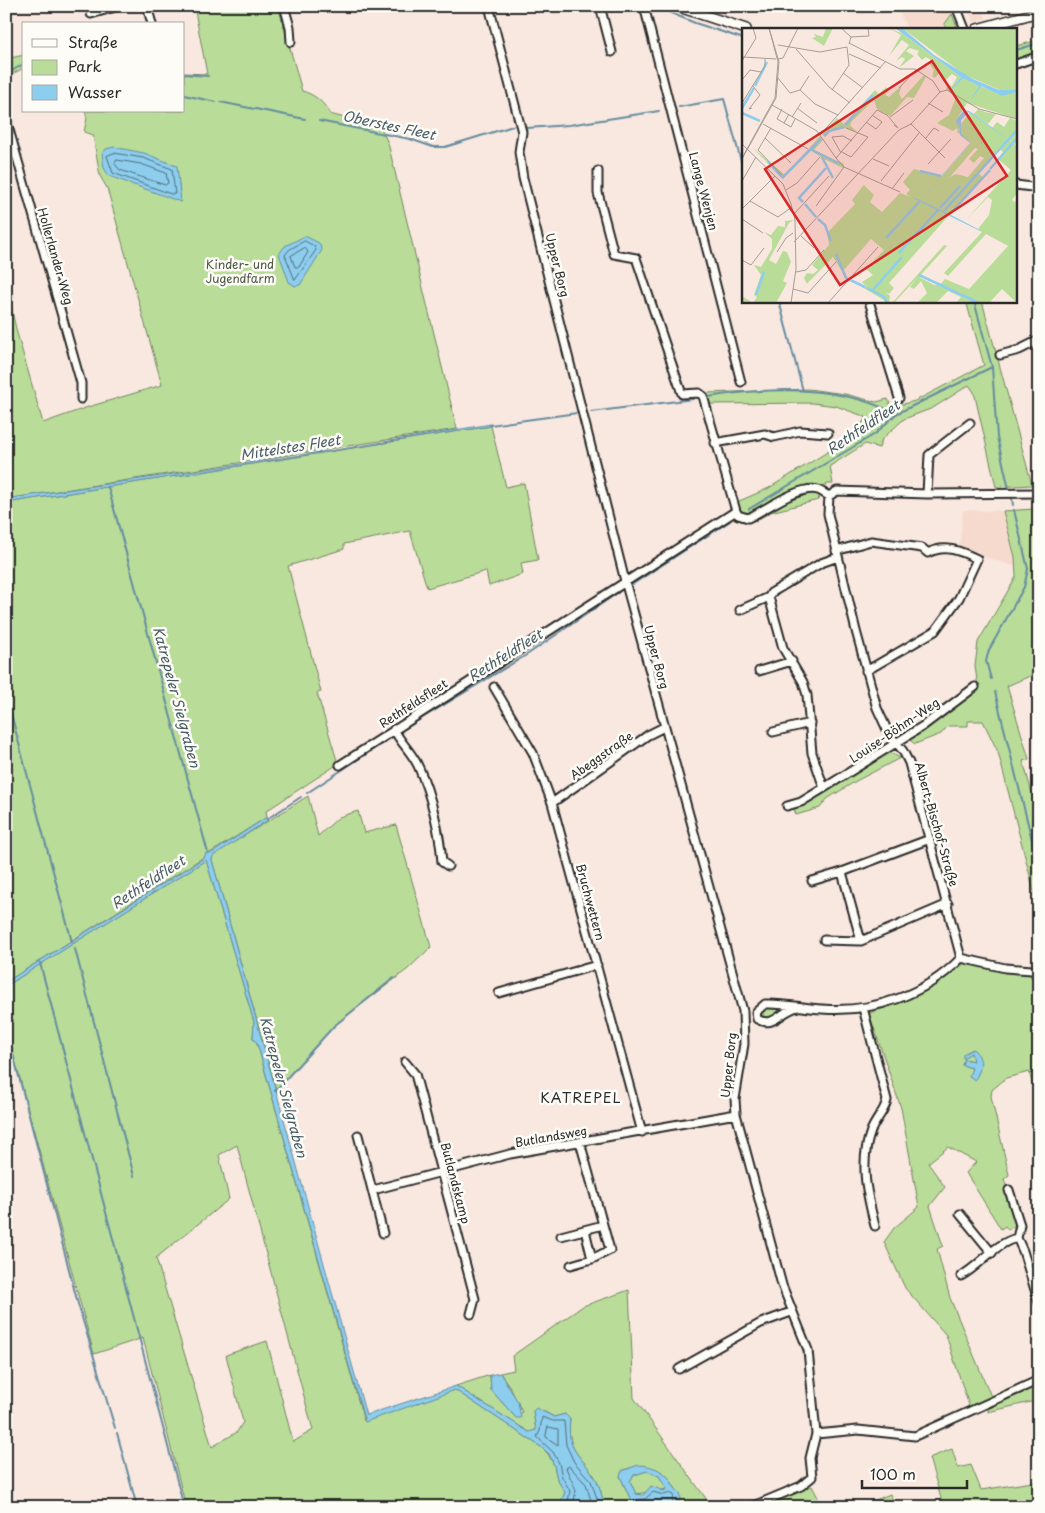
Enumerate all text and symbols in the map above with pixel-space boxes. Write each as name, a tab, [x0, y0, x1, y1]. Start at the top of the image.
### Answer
legend	[22, 22, 185, 112]
inset map	[742, 28, 1018, 302]
text: Straße	[68, 30, 118, 53]
text: Park	[68, 54, 102, 77]
text: Wasser	[68, 80, 121, 103]
water label: Oberstes Fleet	[341, 105, 438, 145]
street label: Lange Wenjen	[685, 150, 723, 232]
street label: Hollerlander Weg	[34, 205, 78, 307]
street label: Upper Borg	[541, 231, 575, 299]
park label: Kinder- und Jugendfarm	[205, 255, 275, 287]
water label: Rethfeldfleet	[822, 394, 906, 459]
water label: Mittelstes Fleet	[239, 428, 344, 465]
water label: Rethfeldfleet	[464, 623, 548, 686]
street label: Upper Borg	[640, 623, 674, 691]
water label: Katrepeler Sielgraben	[148, 624, 206, 771]
street label: Rethfeldsfleet	[375, 674, 451, 732]
street label: Louise-Böhm-Weg	[845, 693, 943, 767]
street label: Abeggstraße	[566, 727, 636, 783]
street label: Albert-Bischof-Straße	[911, 760, 963, 888]
water label: Rethfeldfleet	[107, 849, 191, 914]
street label: Bruchwettern	[572, 862, 610, 942]
water label: Katrepeler Sielgraben	[255, 1014, 313, 1161]
street label: Upper Borg	[716, 1031, 740, 1099]
district label: KATREPEL	[540, 1087, 622, 1108]
street label: Butlandsweg	[514, 1121, 588, 1151]
street label: Butlandskamp	[437, 1140, 475, 1226]
scale bar	[862, 1458, 968, 1490]
text: 100 m	[870, 1462, 916, 1485]

